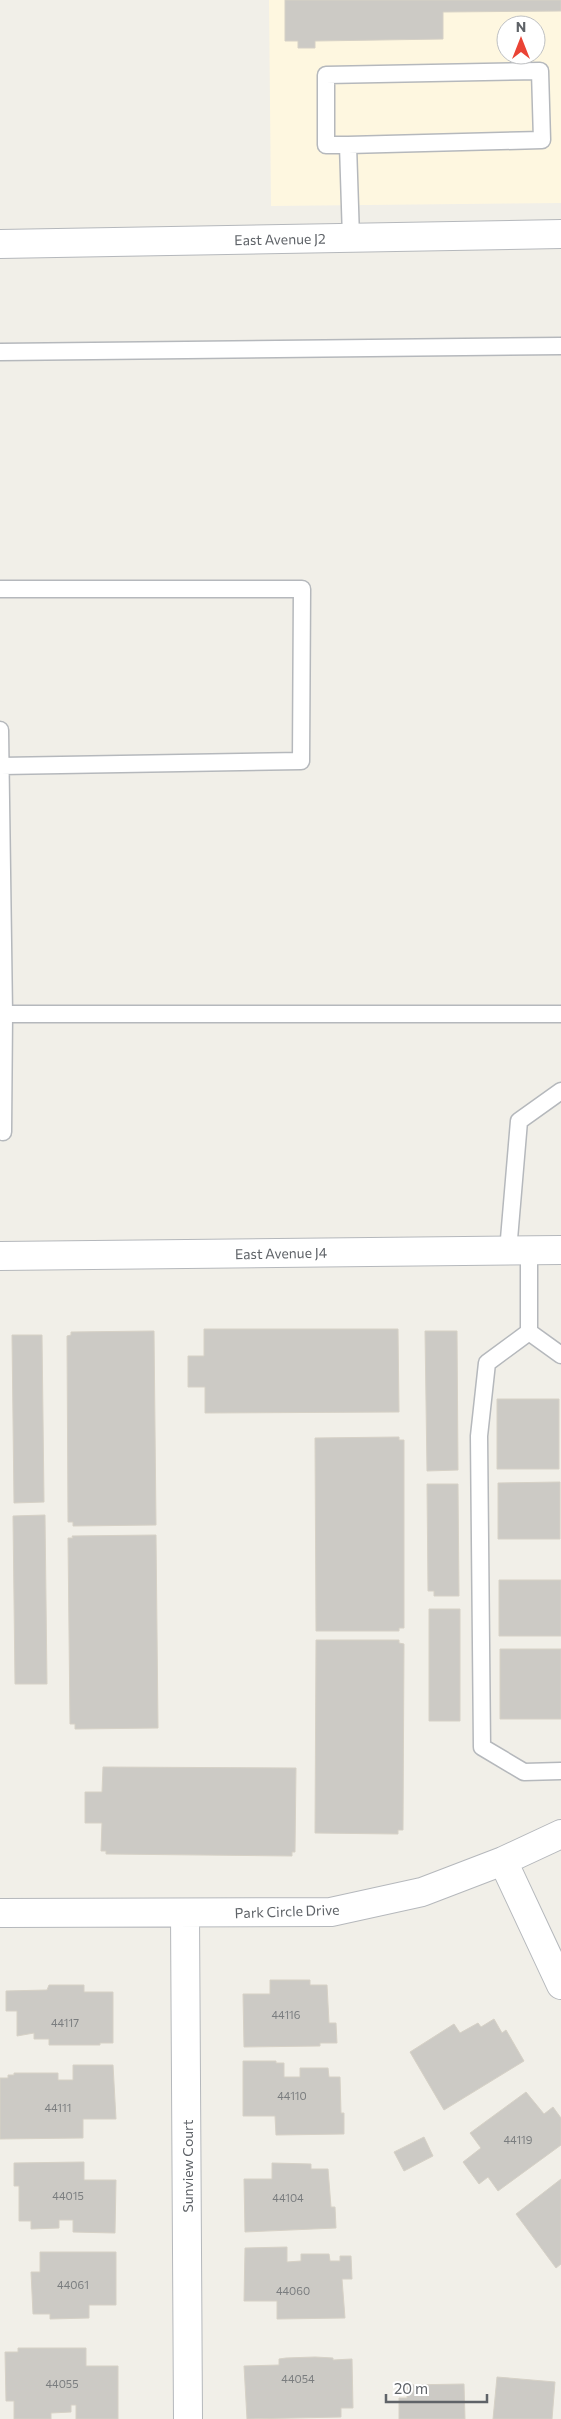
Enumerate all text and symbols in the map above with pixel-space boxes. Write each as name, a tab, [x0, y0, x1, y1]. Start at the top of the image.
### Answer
north arrow	[496, 15, 546, 65]
text: N	[516, 18, 526, 35]
street label: East Avenue J2	[234, 230, 326, 248]
street label: East Avenue J4	[235, 1244, 328, 1262]
street label: Park Circle Drive	[234, 1901, 340, 1921]
house number: 44116	[272, 2008, 301, 2021]
house number: 44117	[51, 2016, 79, 2029]
house number: 44110	[277, 2089, 307, 2102]
house number: 44111	[45, 2101, 71, 2114]
street label: Sunview Court	[179, 2119, 196, 2212]
house number: 44119	[504, 2133, 533, 2146]
house number: 44015	[52, 2189, 84, 2202]
house number: 44104	[272, 2191, 304, 2204]
house number: 44061	[57, 2278, 89, 2291]
house number: 44060	[276, 2284, 310, 2297]
house number: 44054	[281, 2372, 315, 2385]
scale bar	[386, 2372, 487, 2404]
house number: 44055	[45, 2377, 79, 2390]
text: 20 m	[394, 2379, 428, 2397]

